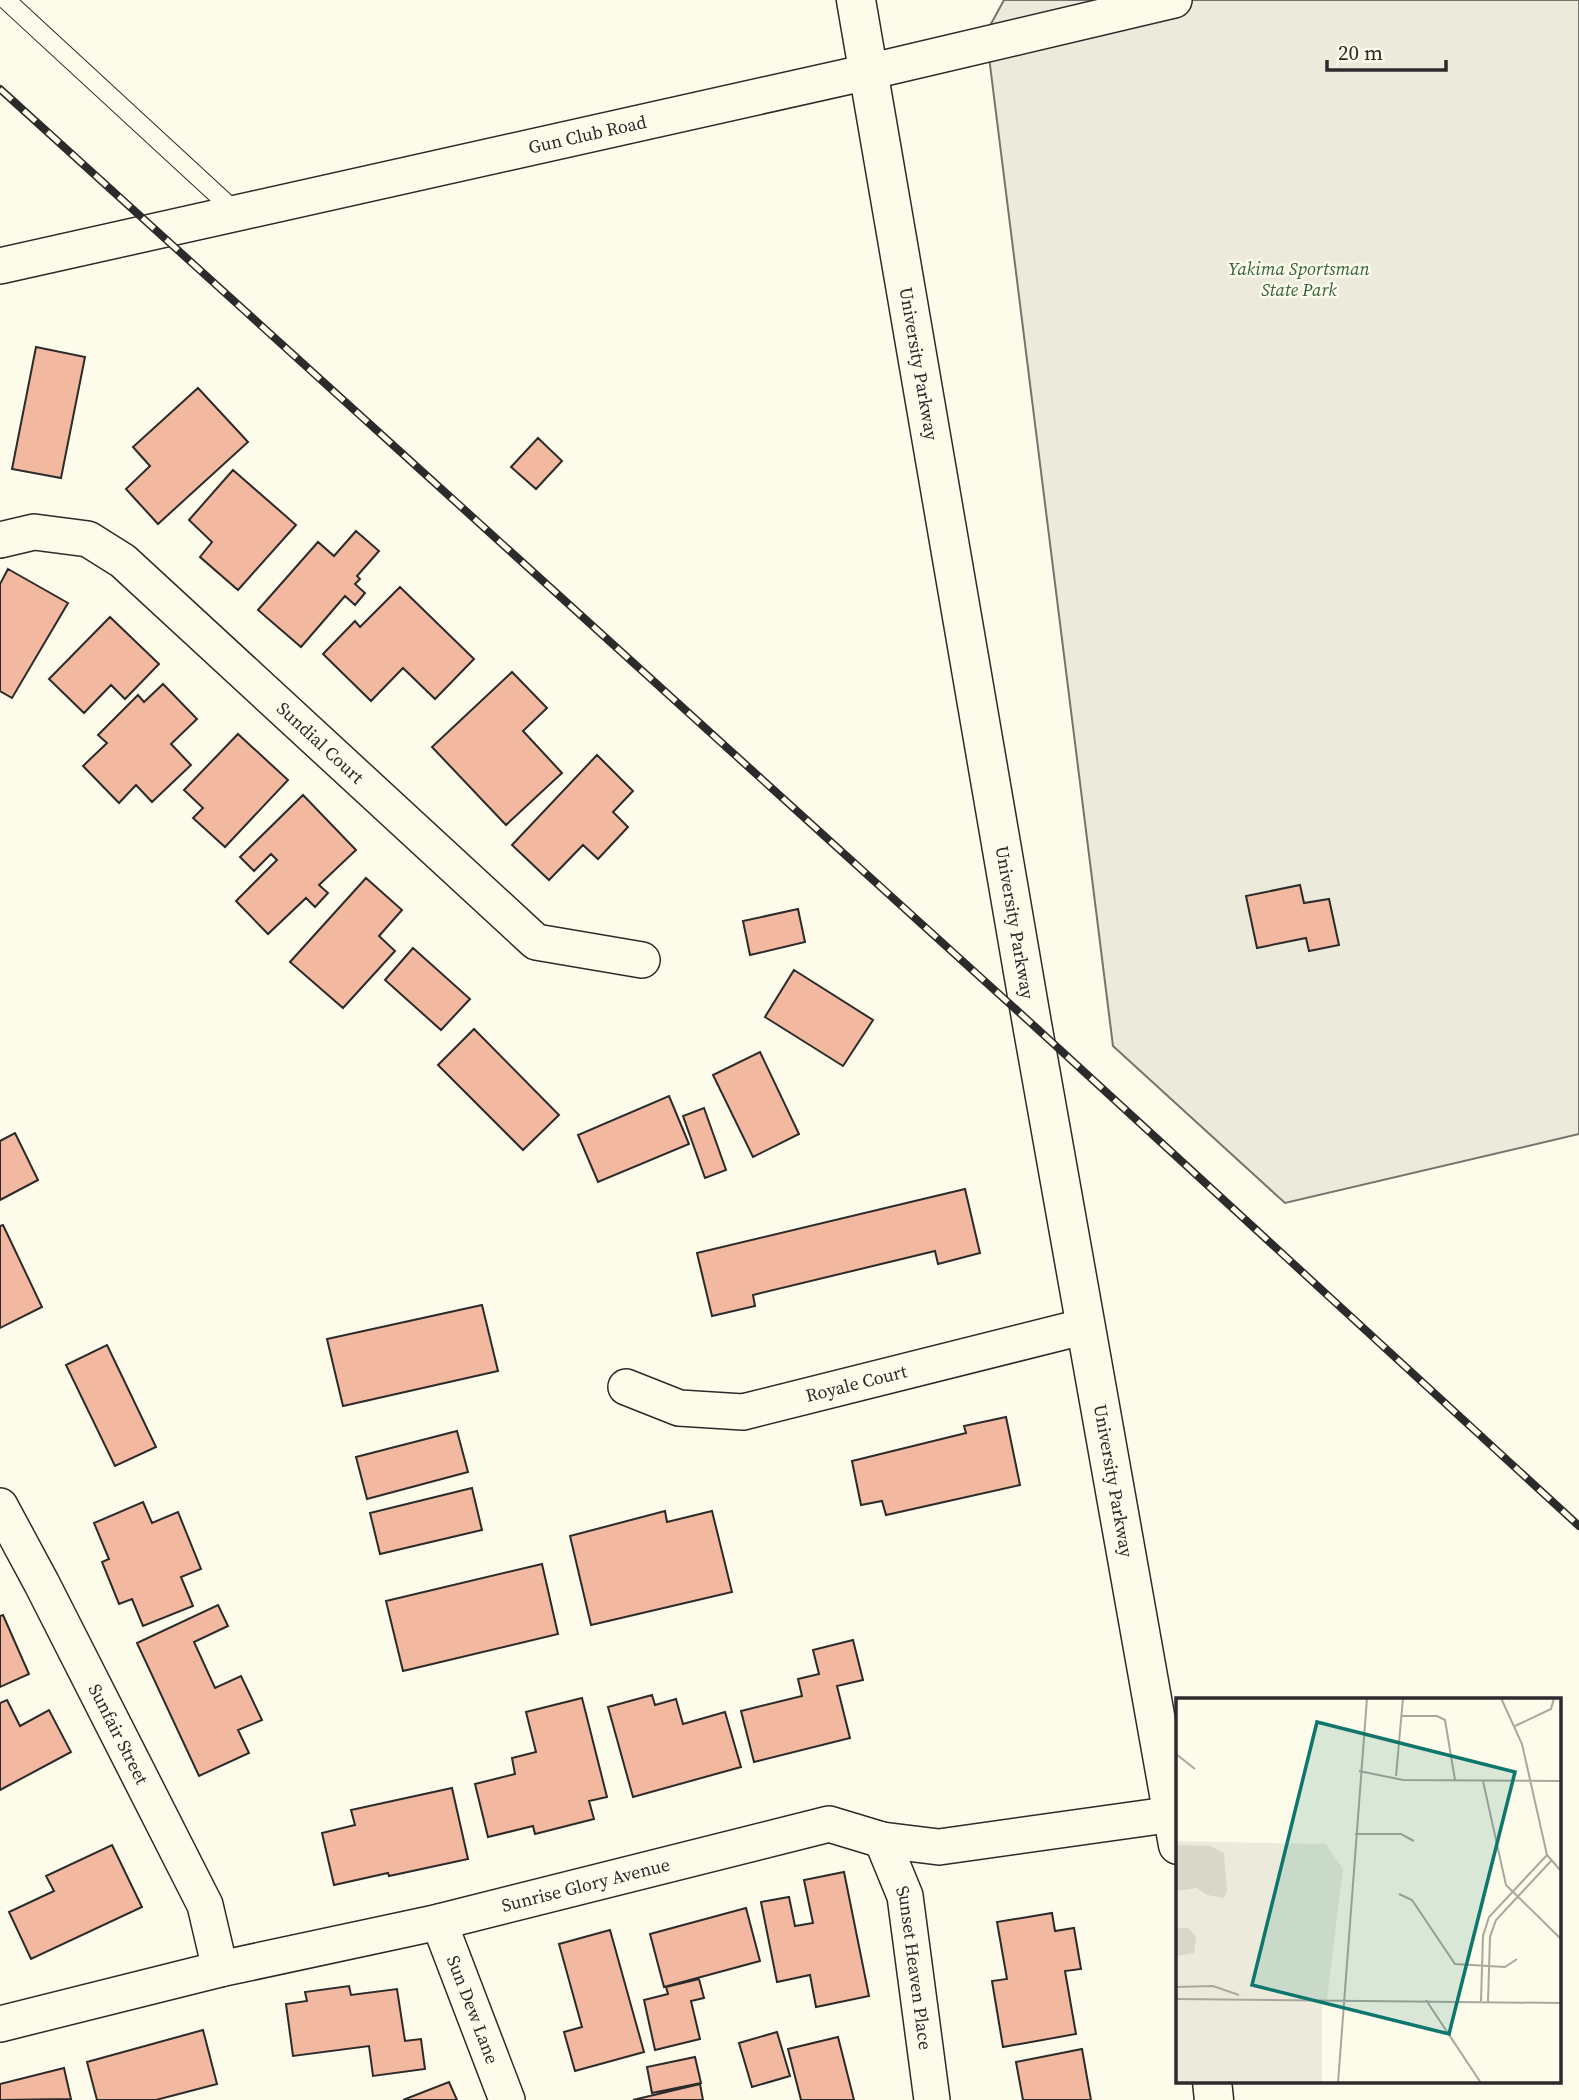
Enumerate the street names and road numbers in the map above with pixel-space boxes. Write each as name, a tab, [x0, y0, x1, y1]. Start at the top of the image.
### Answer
street label: Gun Club Road	[526, 109, 649, 160]
street label: University Parkway	[894, 285, 945, 443]
street label: Sundial Court	[272, 696, 370, 789]
street label: University Parkway	[990, 844, 1041, 1002]
street label: Royale Court	[803, 1358, 910, 1408]
street label: University Parkway	[1088, 1402, 1140, 1560]
street label: Sunfair Street	[83, 1679, 155, 1789]
street label: Sunrise Glory Avenue	[499, 1852, 672, 1918]
street label: Sunset Heaven Place	[890, 1882, 938, 2051]
street label: Sun Dew Lane	[441, 1952, 505, 2068]

